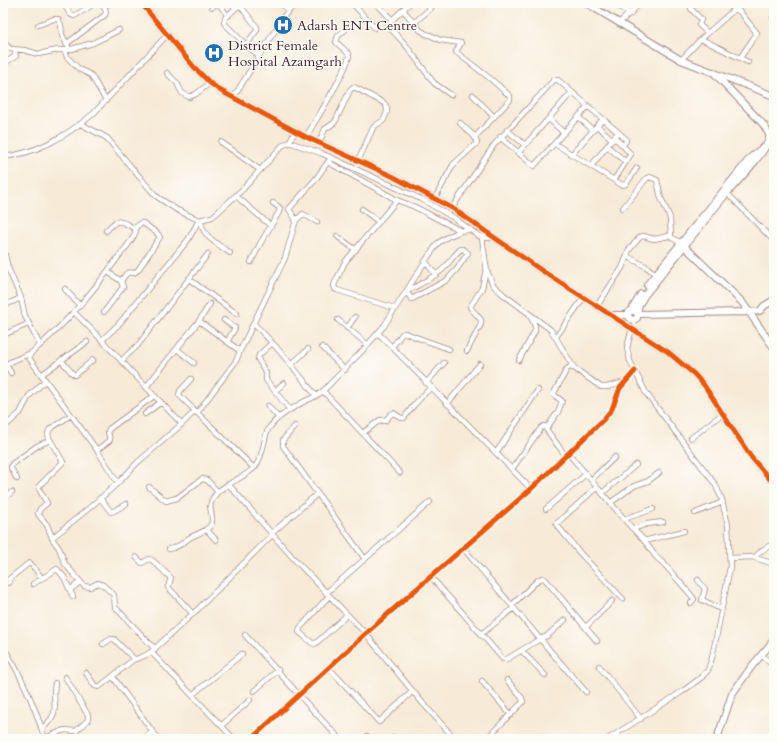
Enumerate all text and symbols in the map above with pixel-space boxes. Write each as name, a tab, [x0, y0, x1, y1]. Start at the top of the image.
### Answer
hospital icon: Adarsh ENT Centre	[272, 14, 294, 36]
place label: Adarsh ENT Centre	[297, 16, 417, 35]
place label: District Female Hospital Azamgarh	[228, 36, 342, 71]
hospital icon: District Female Hospital Azamgarh	[203, 42, 225, 64]

